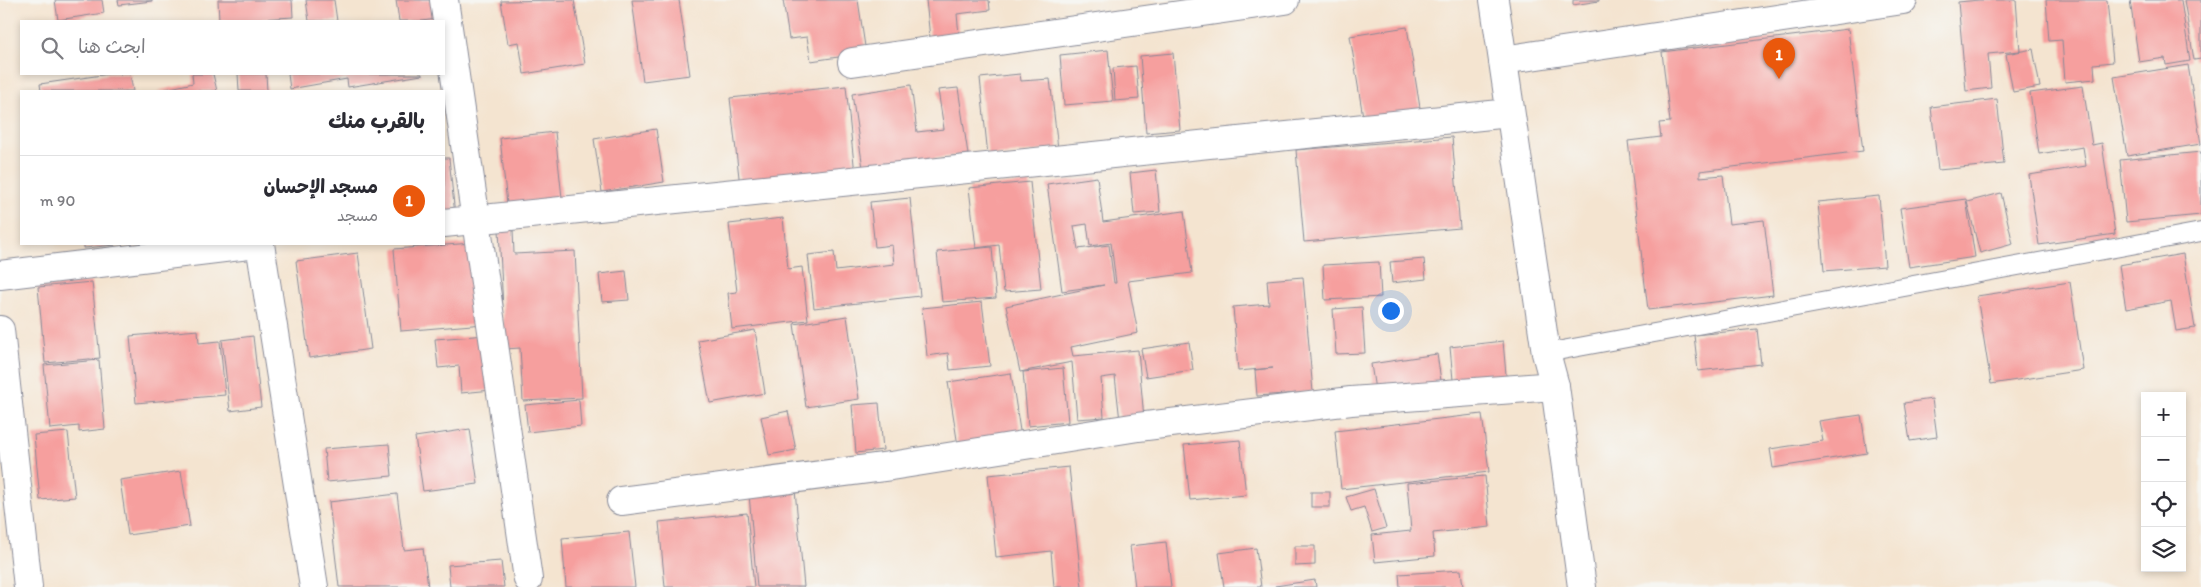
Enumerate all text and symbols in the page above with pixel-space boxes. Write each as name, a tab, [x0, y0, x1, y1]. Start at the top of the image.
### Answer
search box	[20, 20, 445, 75]
icon: search	[38, 34, 66, 62]
text: ابحث هنا	[78, 35, 146, 58]
pin: 1	[1763, 38, 1795, 79]
text: بالقرب منك	[328, 108, 425, 133]
text: مسجد الإحسان	[263, 175, 378, 198]
text: 90 m	[40, 191, 75, 210]
text: 1	[405, 191, 413, 210]
text: مسجد	[337, 206, 378, 225]
your location	[1378, 298, 1404, 324]
map controls	[2141, 392, 2186, 572]
button: +	[2141, 392, 2186, 437]
button: −	[2141, 437, 2186, 482]
button: locate	[2141, 482, 2186, 527]
button: layers	[2141, 527, 2186, 572]

